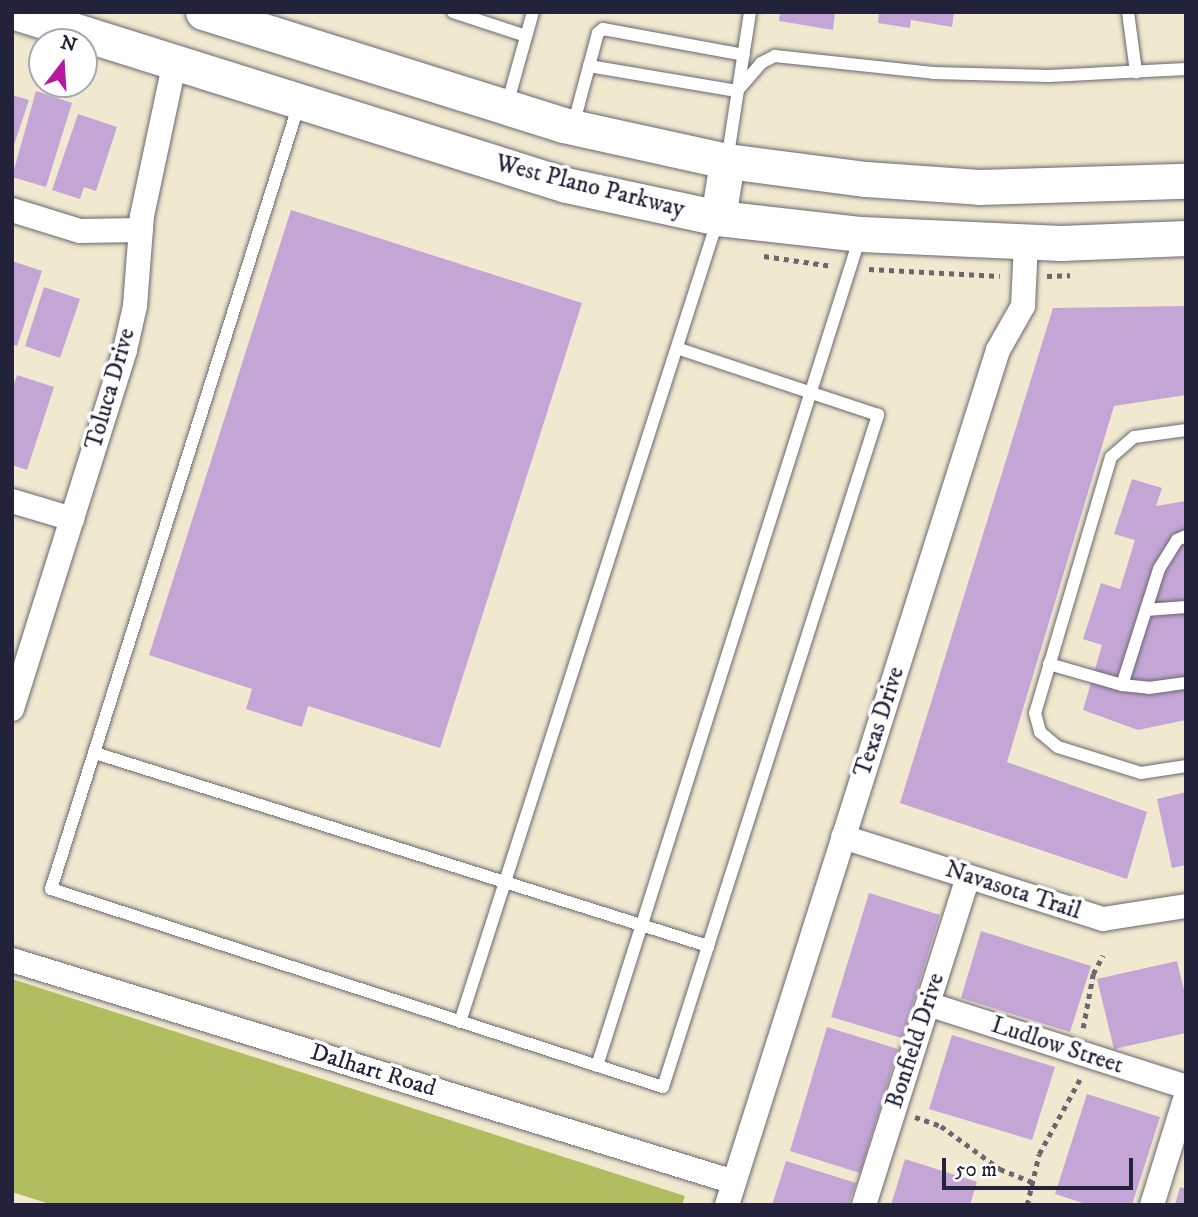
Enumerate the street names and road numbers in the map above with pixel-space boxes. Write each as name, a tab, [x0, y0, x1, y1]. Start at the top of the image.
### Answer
street label: West Plano Parkway	[493, 150, 687, 224]
street label: Toluca Drive	[80, 325, 142, 453]
street label: Texas Drive	[849, 663, 911, 781]
street label: Navasota Trail	[942, 856, 1084, 926]
street label: Bonfield Drive	[881, 970, 951, 1112]
street label: Ludlow Street	[987, 1011, 1127, 1081]
street label: Dalhart Road	[307, 1038, 439, 1104]

